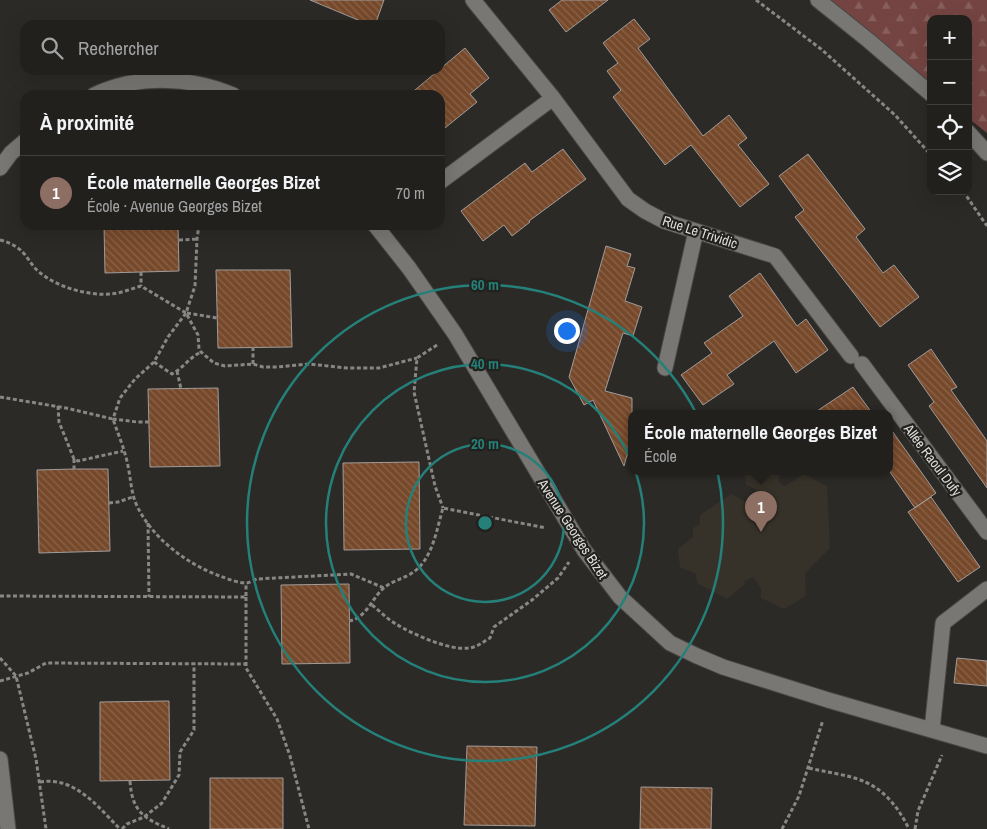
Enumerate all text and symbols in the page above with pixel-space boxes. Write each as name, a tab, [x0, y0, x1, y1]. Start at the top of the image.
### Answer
map controls	[927, 15, 972, 195]
button: +	[927, 15, 972, 60]
search box	[20, 20, 445, 75]
icon: search	[38, 34, 66, 62]
text: Rechercher	[78, 35, 159, 61]
button: −	[927, 60, 972, 105]
button: locate	[927, 105, 972, 150]
text: À proximité	[40, 108, 134, 137]
button: layers	[927, 150, 972, 195]
text: École maternelle Georges Bizet	[87, 169, 320, 195]
text: 1	[52, 182, 60, 204]
text: 70 m	[396, 182, 425, 204]
text: École · Avenue Georges Bizet	[87, 195, 262, 217]
street label: Rue Le Trividic	[660, 211, 740, 253]
text: 60 m	[471, 274, 499, 295]
your location	[554, 318, 580, 344]
text: 40 m	[471, 353, 499, 374]
popup	[628, 410, 893, 475]
text: École maternelle Georges Bizet	[644, 419, 877, 445]
street label: Allée Raoul Dufy	[899, 420, 966, 500]
text: 20 m	[471, 433, 499, 454]
text: École	[644, 445, 677, 467]
street label: Avenue Georges Bizet	[534, 475, 612, 582]
pin: 1	[745, 491, 777, 532]
centre of rings	[476, 514, 494, 532]

